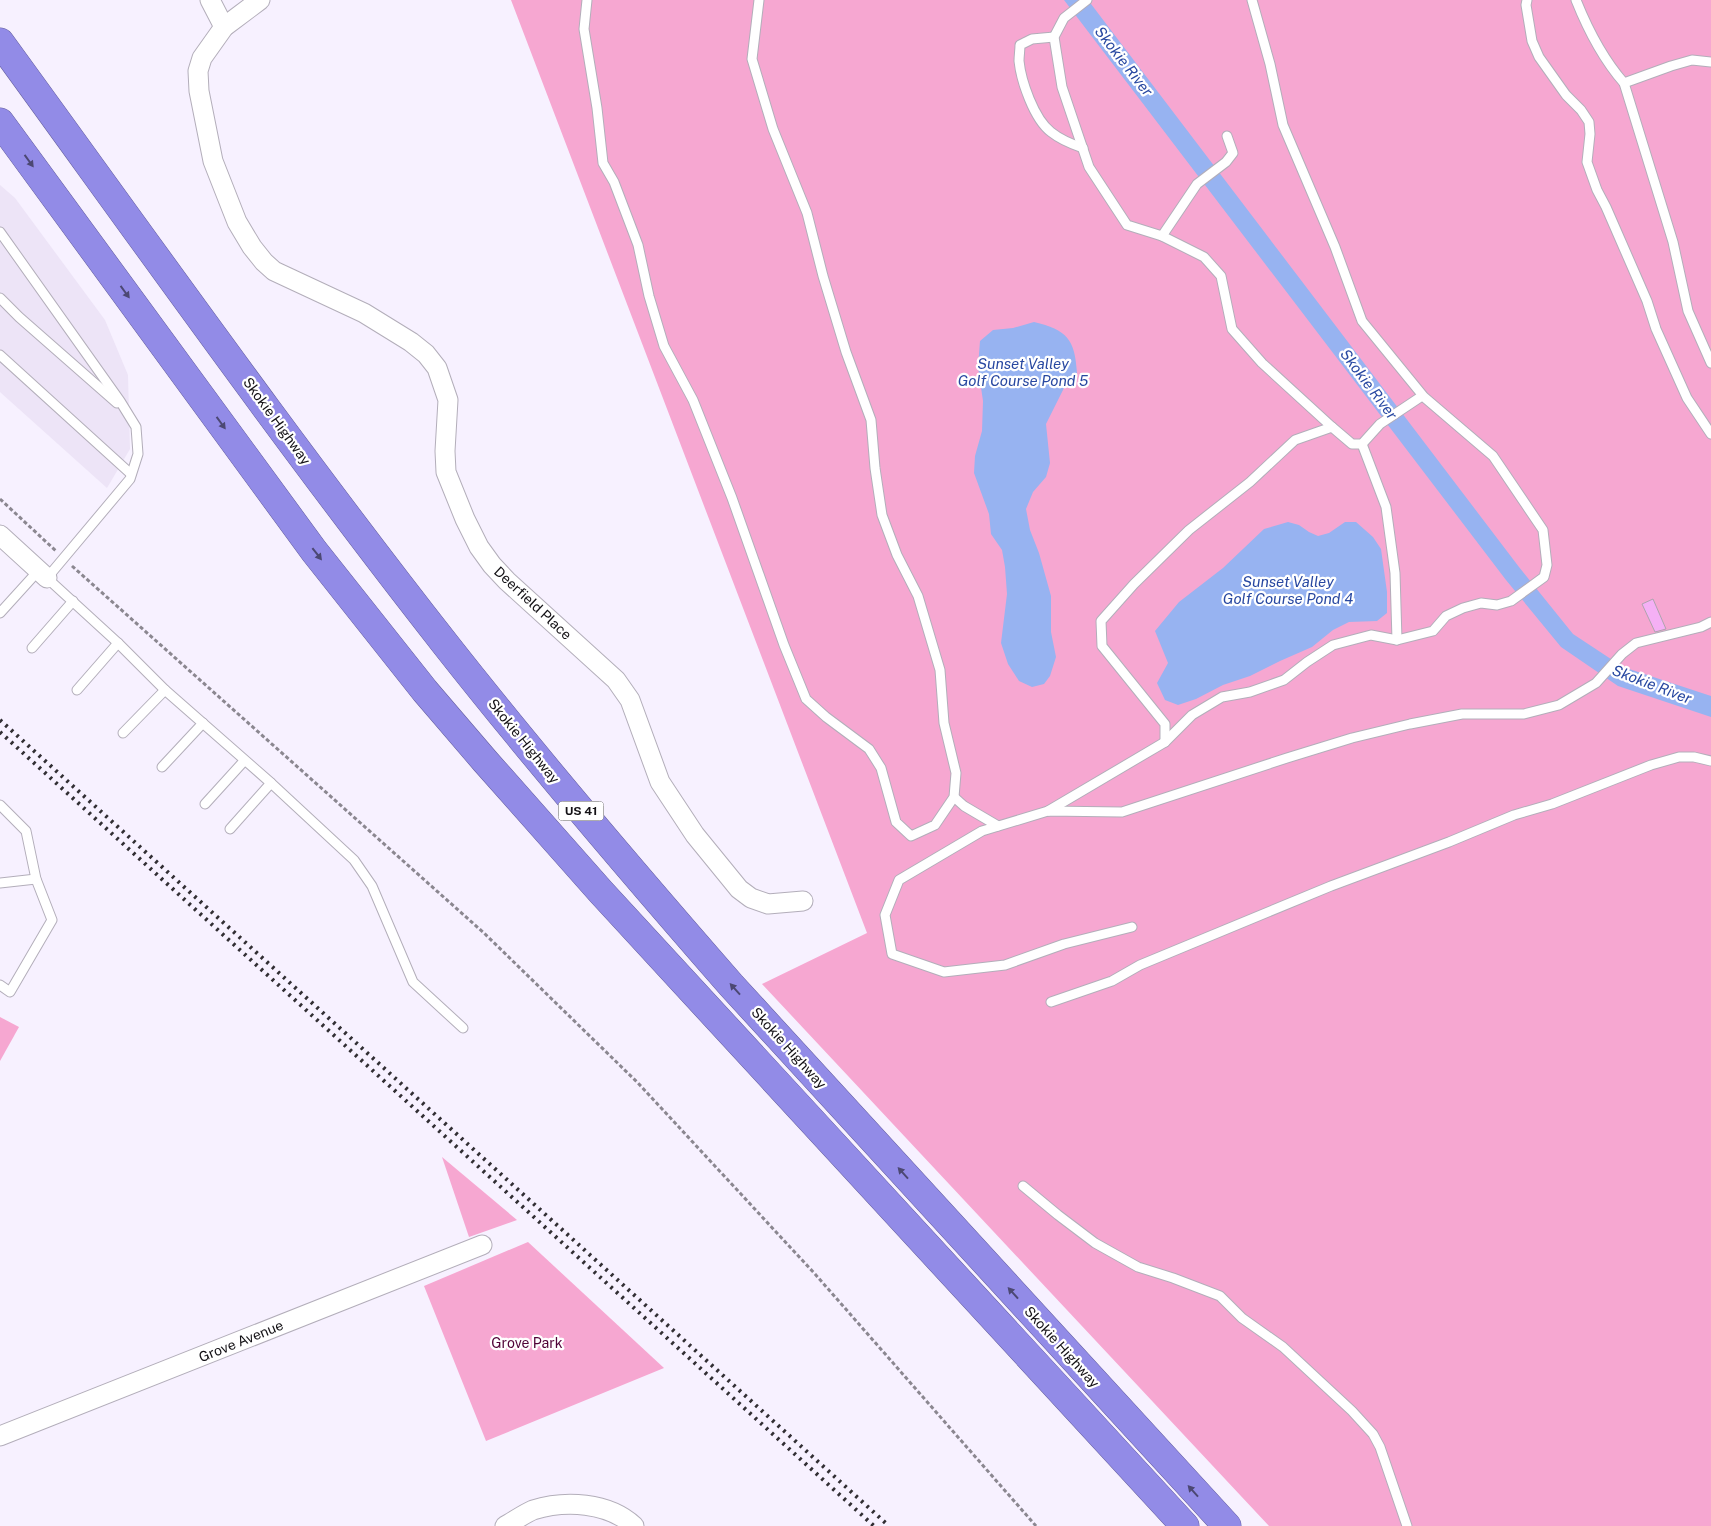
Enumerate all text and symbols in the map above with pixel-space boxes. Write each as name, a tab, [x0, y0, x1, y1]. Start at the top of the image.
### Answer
water label: Skokie River	[1092, 23, 1157, 99]
one-way arrow	[24, 154, 34, 168]
one-way arrow	[120, 285, 130, 299]
water label: Skokie River	[1337, 346, 1401, 423]
water label: Sunset Valley Golf Course Pond 5	[958, 355, 1088, 389]
street label: Skokie Highway	[240, 374, 314, 468]
one-way arrow	[216, 416, 226, 430]
one-way arrow	[312, 547, 322, 561]
street label: Deerfield Place	[491, 563, 575, 643]
water label: Sunset Valley Golf Course Pond 4	[1223, 573, 1353, 607]
water label: Skokie River	[1610, 661, 1694, 707]
street label: Skokie Highway	[485, 696, 563, 787]
road number: US 41	[558, 801, 604, 820]
one-way arrow	[729, 982, 740, 995]
street label: Skokie Highway	[748, 1004, 830, 1092]
one-way arrow	[897, 1168, 909, 1180]
one-way arrow	[1007, 1288, 1019, 1300]
street label: Skokie Highway	[1021, 1303, 1103, 1391]
street label: Grove Avenue	[196, 1317, 286, 1365]
park label: Grove Park	[491, 1335, 563, 1351]
one-way arrow	[1188, 1484, 1199, 1497]

